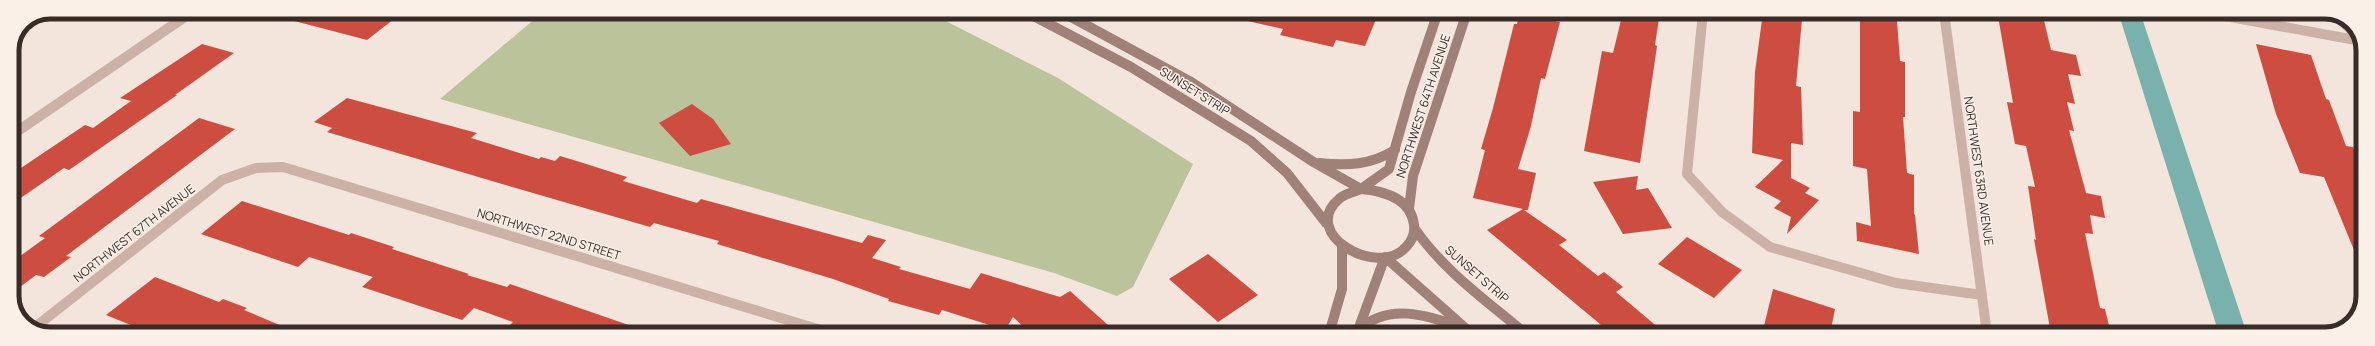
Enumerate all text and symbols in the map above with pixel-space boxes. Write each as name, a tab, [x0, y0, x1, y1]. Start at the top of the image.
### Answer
street label: NORTHWEST 64TH AVENUE	[1392, 32, 1454, 180]
street label: SUNSET STRIP	[1157, 63, 1233, 119]
street label: NORTHWEST 63RD AVENUE	[1960, 95, 1998, 247]
street label: NORTHWEST 67TH AVENUE	[70, 180, 198, 286]
street label: NORTHWEST 22ND STREET	[475, 204, 624, 264]
street label: SUNSET STRIP	[1441, 241, 1513, 307]

